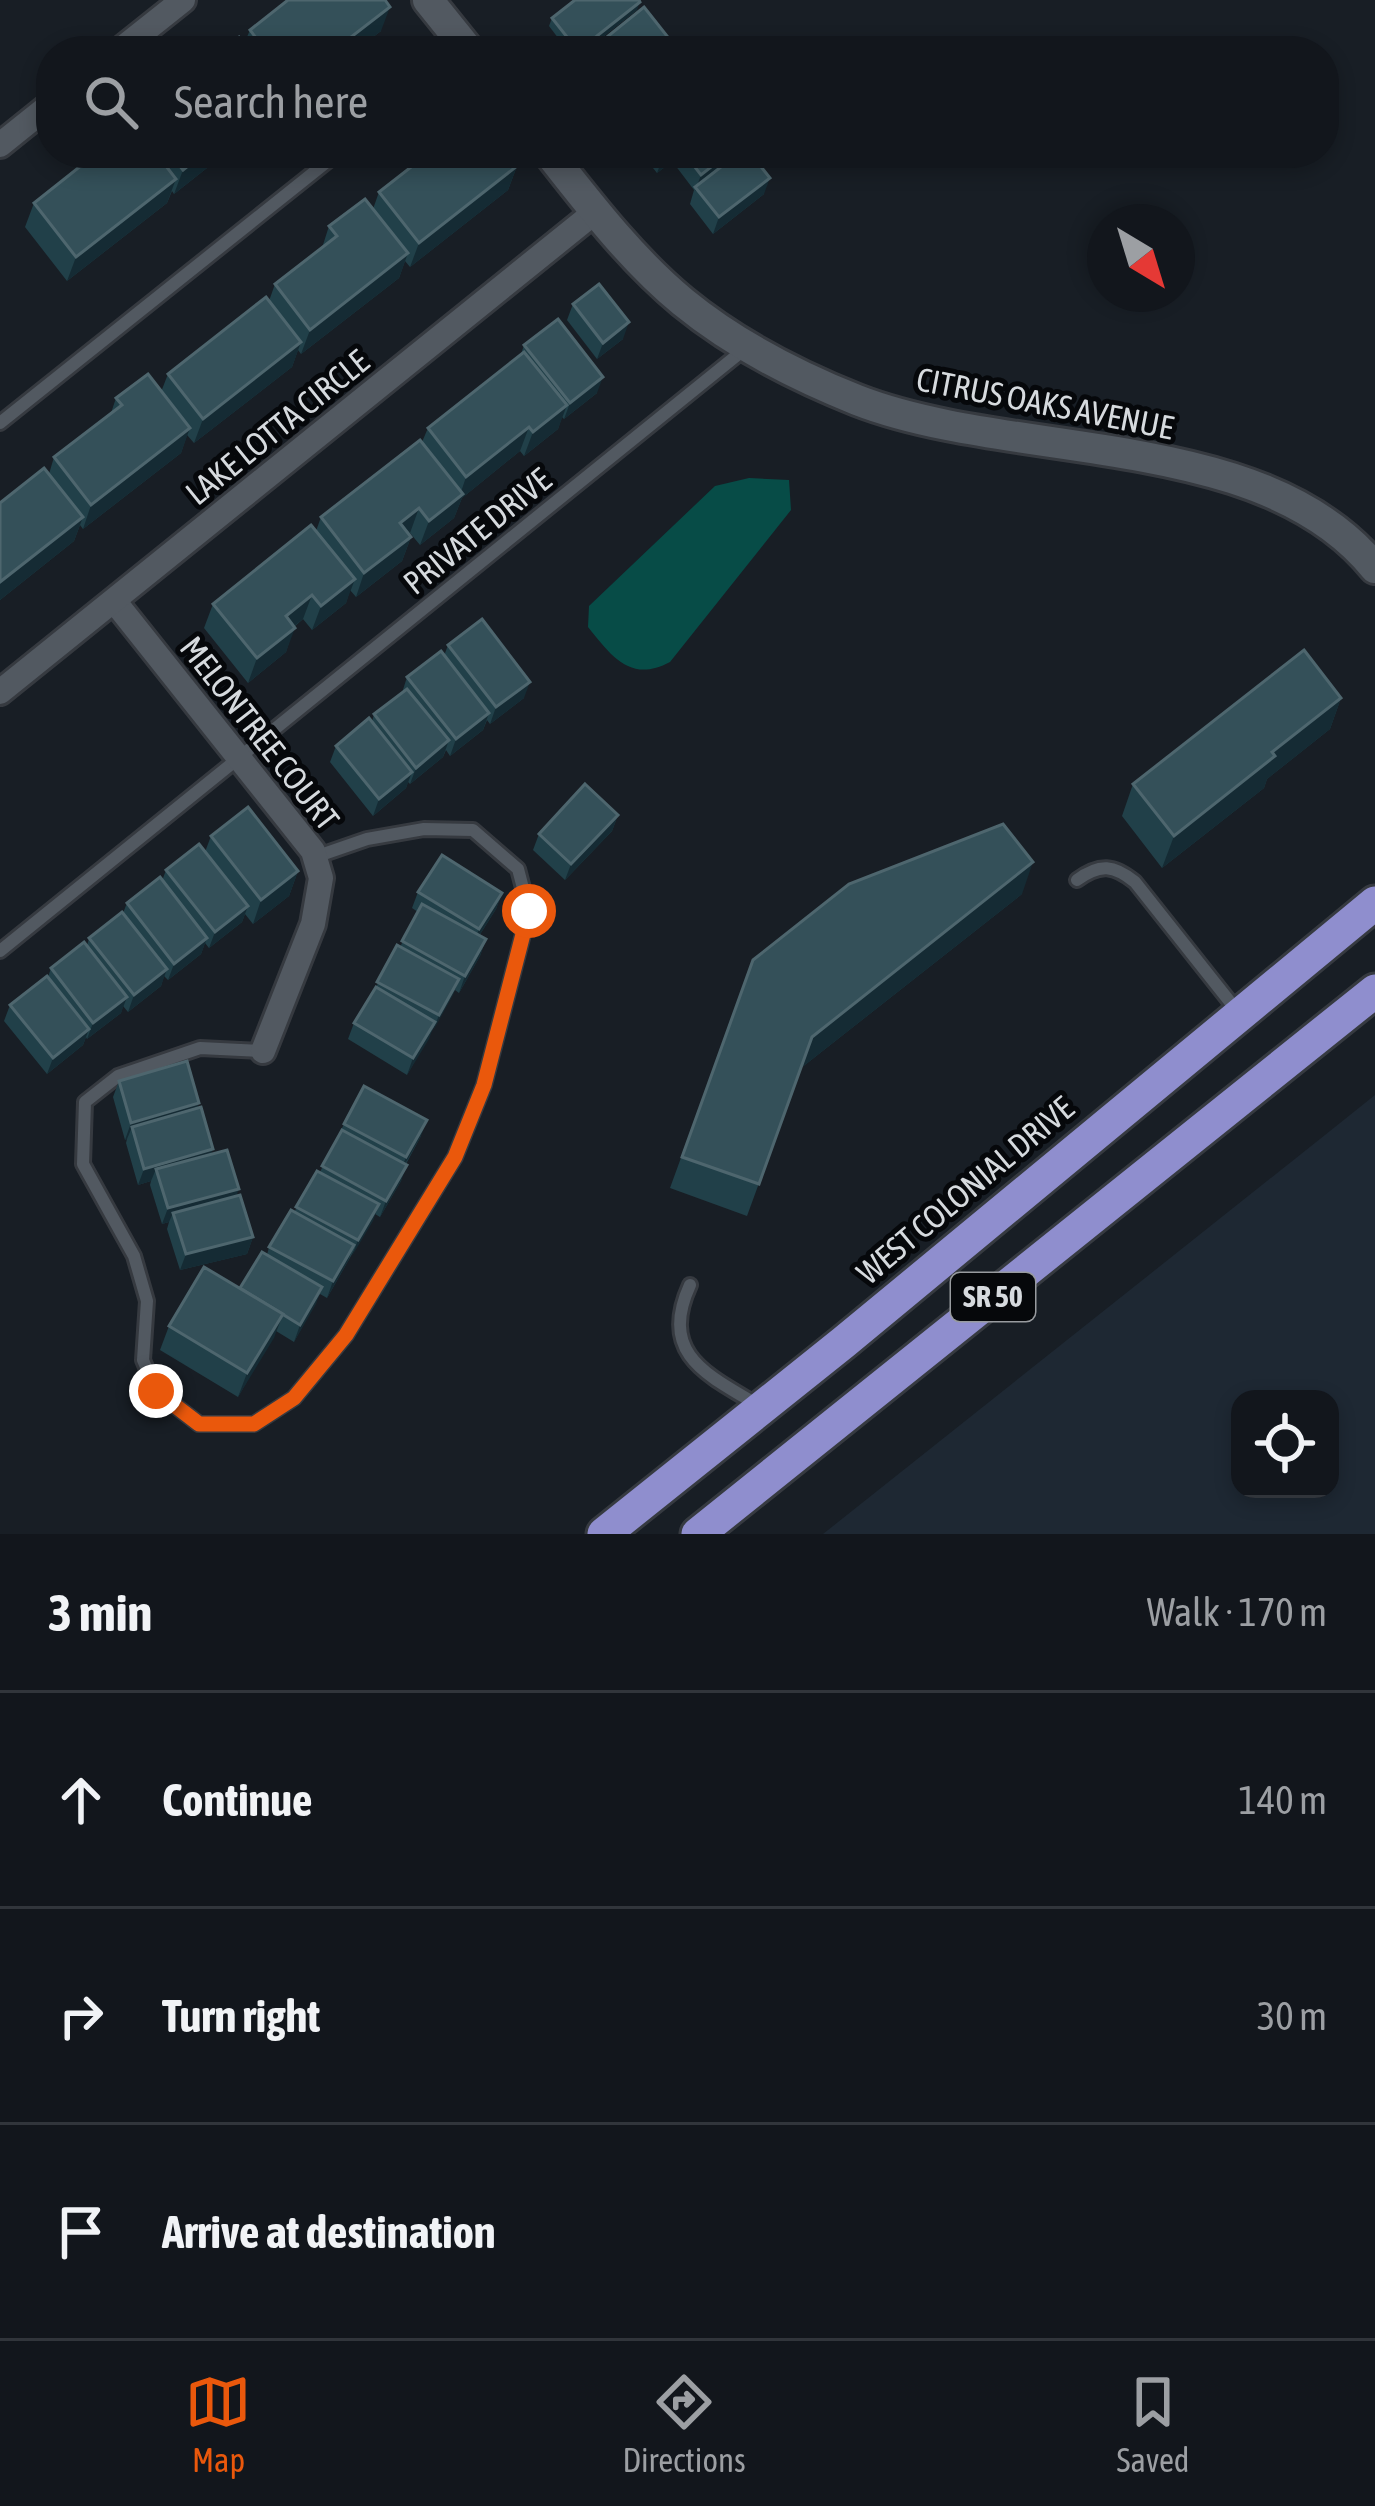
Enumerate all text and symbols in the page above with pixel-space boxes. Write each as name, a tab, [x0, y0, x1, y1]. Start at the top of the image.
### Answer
search box	[36, 36, 1339, 168]
icon: search	[78, 69, 144, 135]
text: Search here	[174, 76, 368, 128]
north arrow	[1087, 204, 1195, 312]
street label: LAKE LOTTA CIRCLE	[178, 342, 376, 512]
street label: CITRUS OAKS AVENUE	[913, 359, 1177, 447]
street label: PRIVATE DRIVE	[396, 460, 558, 602]
street label: MELONTREE COURT	[173, 629, 347, 838]
route start	[502, 884, 556, 938]
street label: WEST COLONIAL DRIVE	[849, 1088, 1081, 1292]
road number: SR 50	[951, 1273, 1035, 1321]
route end	[129, 1364, 183, 1418]
map controls	[1231, 1390, 1339, 1498]
button: locate	[1231, 1390, 1339, 1498]
text: 3 min	[48, 1583, 152, 1642]
text: Walk · 170 m	[1147, 1590, 1327, 1634]
icon: ahead	[48, 1767, 114, 1833]
text: Continue	[162, 1774, 313, 1826]
text: 140 m	[1239, 1778, 1327, 1822]
icon: right	[48, 1983, 114, 2049]
text: Turn right	[162, 1990, 320, 2042]
text: 30 m	[1257, 1994, 1327, 2038]
icon: arrive	[48, 2199, 114, 2265]
text: Arrive at destination	[162, 2206, 496, 2258]
tab: Map	[185, 2369, 251, 2479]
tab: Directions	[622, 2369, 746, 2479]
tab: Saved	[1117, 2369, 1189, 2479]

